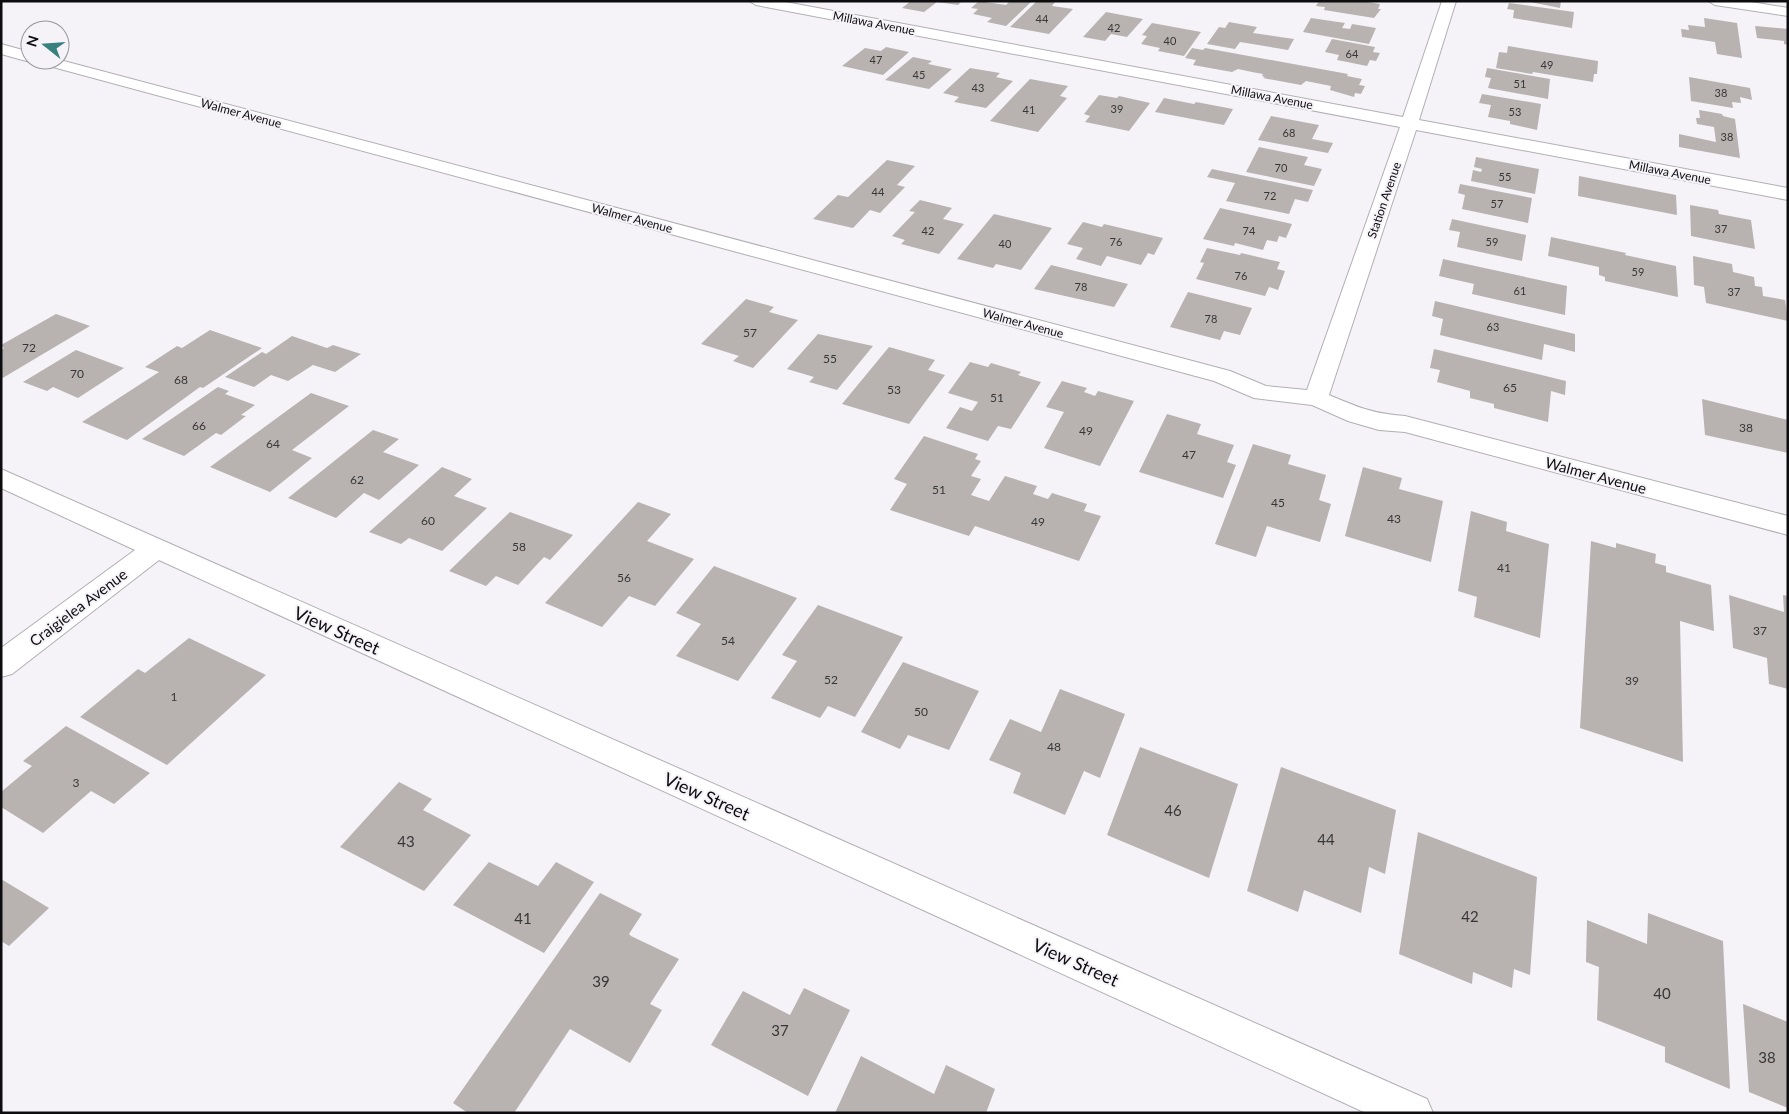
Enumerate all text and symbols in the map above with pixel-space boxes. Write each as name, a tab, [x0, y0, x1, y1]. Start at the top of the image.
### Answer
street label: Millawa Avenue	[832, 8, 916, 38]
house number: 44	[1036, 12, 1049, 25]
north arrow	[20, 20, 70, 70]
house number: 42	[1108, 21, 1120, 34]
text: N	[22, 33, 42, 49]
house number: 40	[1164, 34, 1177, 47]
house number: 64	[1346, 47, 1359, 60]
house number: 47	[870, 53, 882, 66]
house number: 49	[1541, 58, 1553, 71]
house number: 45	[913, 68, 925, 81]
house number: 51	[1514, 77, 1526, 90]
house number: 43	[972, 81, 984, 94]
street label: Millawa Avenue	[1230, 82, 1314, 112]
house number: 38	[1715, 86, 1727, 99]
street label: Walmer Avenue	[199, 95, 283, 131]
house number: 39	[1111, 102, 1123, 115]
house number: 41	[1023, 103, 1035, 116]
house number: 53	[1509, 105, 1521, 118]
house number: 68	[1283, 126, 1295, 139]
house number: 38	[1721, 130, 1733, 143]
street label: Millawa Avenue	[1628, 157, 1712, 187]
street label: Station Avenue	[1364, 160, 1404, 240]
house number: 70	[1275, 161, 1288, 174]
house number: 55	[1499, 170, 1511, 183]
house number: 44	[872, 185, 885, 198]
house number: 72	[1264, 189, 1276, 202]
house number: 57	[1491, 197, 1503, 210]
street label: Walmer Avenue	[590, 200, 674, 236]
house number: 37	[1715, 222, 1727, 235]
house number: 42	[922, 224, 934, 237]
house number: 74	[1243, 224, 1256, 237]
house number: 76	[1110, 235, 1122, 248]
house number: 59	[1486, 235, 1498, 248]
house number: 40	[999, 237, 1012, 250]
house number: 59	[1632, 265, 1644, 278]
house number: 76	[1235, 269, 1247, 282]
house number: 78	[1075, 280, 1087, 293]
house number: 61	[1514, 284, 1526, 297]
house number: 37	[1728, 285, 1740, 298]
street label: Walmer Avenue	[981, 305, 1065, 341]
house number: 78	[1205, 312, 1217, 325]
house number: 63	[1487, 320, 1499, 333]
house number: 57	[743, 325, 757, 340]
house number: 72	[22, 340, 36, 355]
house number: 55	[823, 351, 837, 366]
house number: 70	[70, 366, 84, 381]
house number: 68	[174, 372, 188, 387]
house number: 65	[1503, 380, 1517, 395]
house number: 53	[887, 382, 901, 397]
house number: 51	[990, 390, 1004, 405]
house number: 66	[192, 418, 206, 433]
house number: 38	[1739, 420, 1753, 435]
house number: 49	[1079, 423, 1093, 438]
house number: 64	[266, 436, 280, 451]
house number: 47	[1182, 447, 1196, 462]
street label: Walmer Avenue	[1543, 453, 1649, 497]
house number: 62	[350, 472, 364, 487]
house number: 51	[932, 482, 946, 497]
house number: 45	[1271, 495, 1285, 510]
house number: 43	[1387, 511, 1401, 526]
house number: 60	[421, 513, 435, 528]
house number: 49	[1031, 514, 1045, 529]
house number: 58	[512, 539, 526, 554]
house number: 41	[1497, 560, 1511, 575]
street label: Craigielea Avenue	[26, 564, 130, 650]
house number: 56	[617, 570, 631, 585]
street label: View Street	[291, 601, 384, 659]
house number: 37	[1753, 623, 1767, 638]
house number: 54	[721, 633, 735, 648]
house number: 52	[824, 672, 838, 687]
house number: 39	[1625, 673, 1639, 688]
house number: 1	[171, 689, 178, 704]
house number: 50	[914, 704, 928, 719]
house number: 48	[1047, 739, 1061, 754]
street label: View Street	[661, 767, 754, 825]
house number: 3	[73, 775, 80, 790]
house number: 46	[1164, 801, 1182, 819]
house number: 44	[1317, 830, 1335, 848]
house number: 43	[397, 832, 415, 850]
house number: 42	[1461, 907, 1479, 925]
house number: 41	[514, 909, 532, 927]
street label: View Street	[1030, 933, 1123, 991]
house number: 39	[592, 972, 610, 990]
house number: 40	[1653, 984, 1671, 1002]
house number: 37	[771, 1021, 789, 1039]
house number: 38	[1758, 1048, 1776, 1066]

